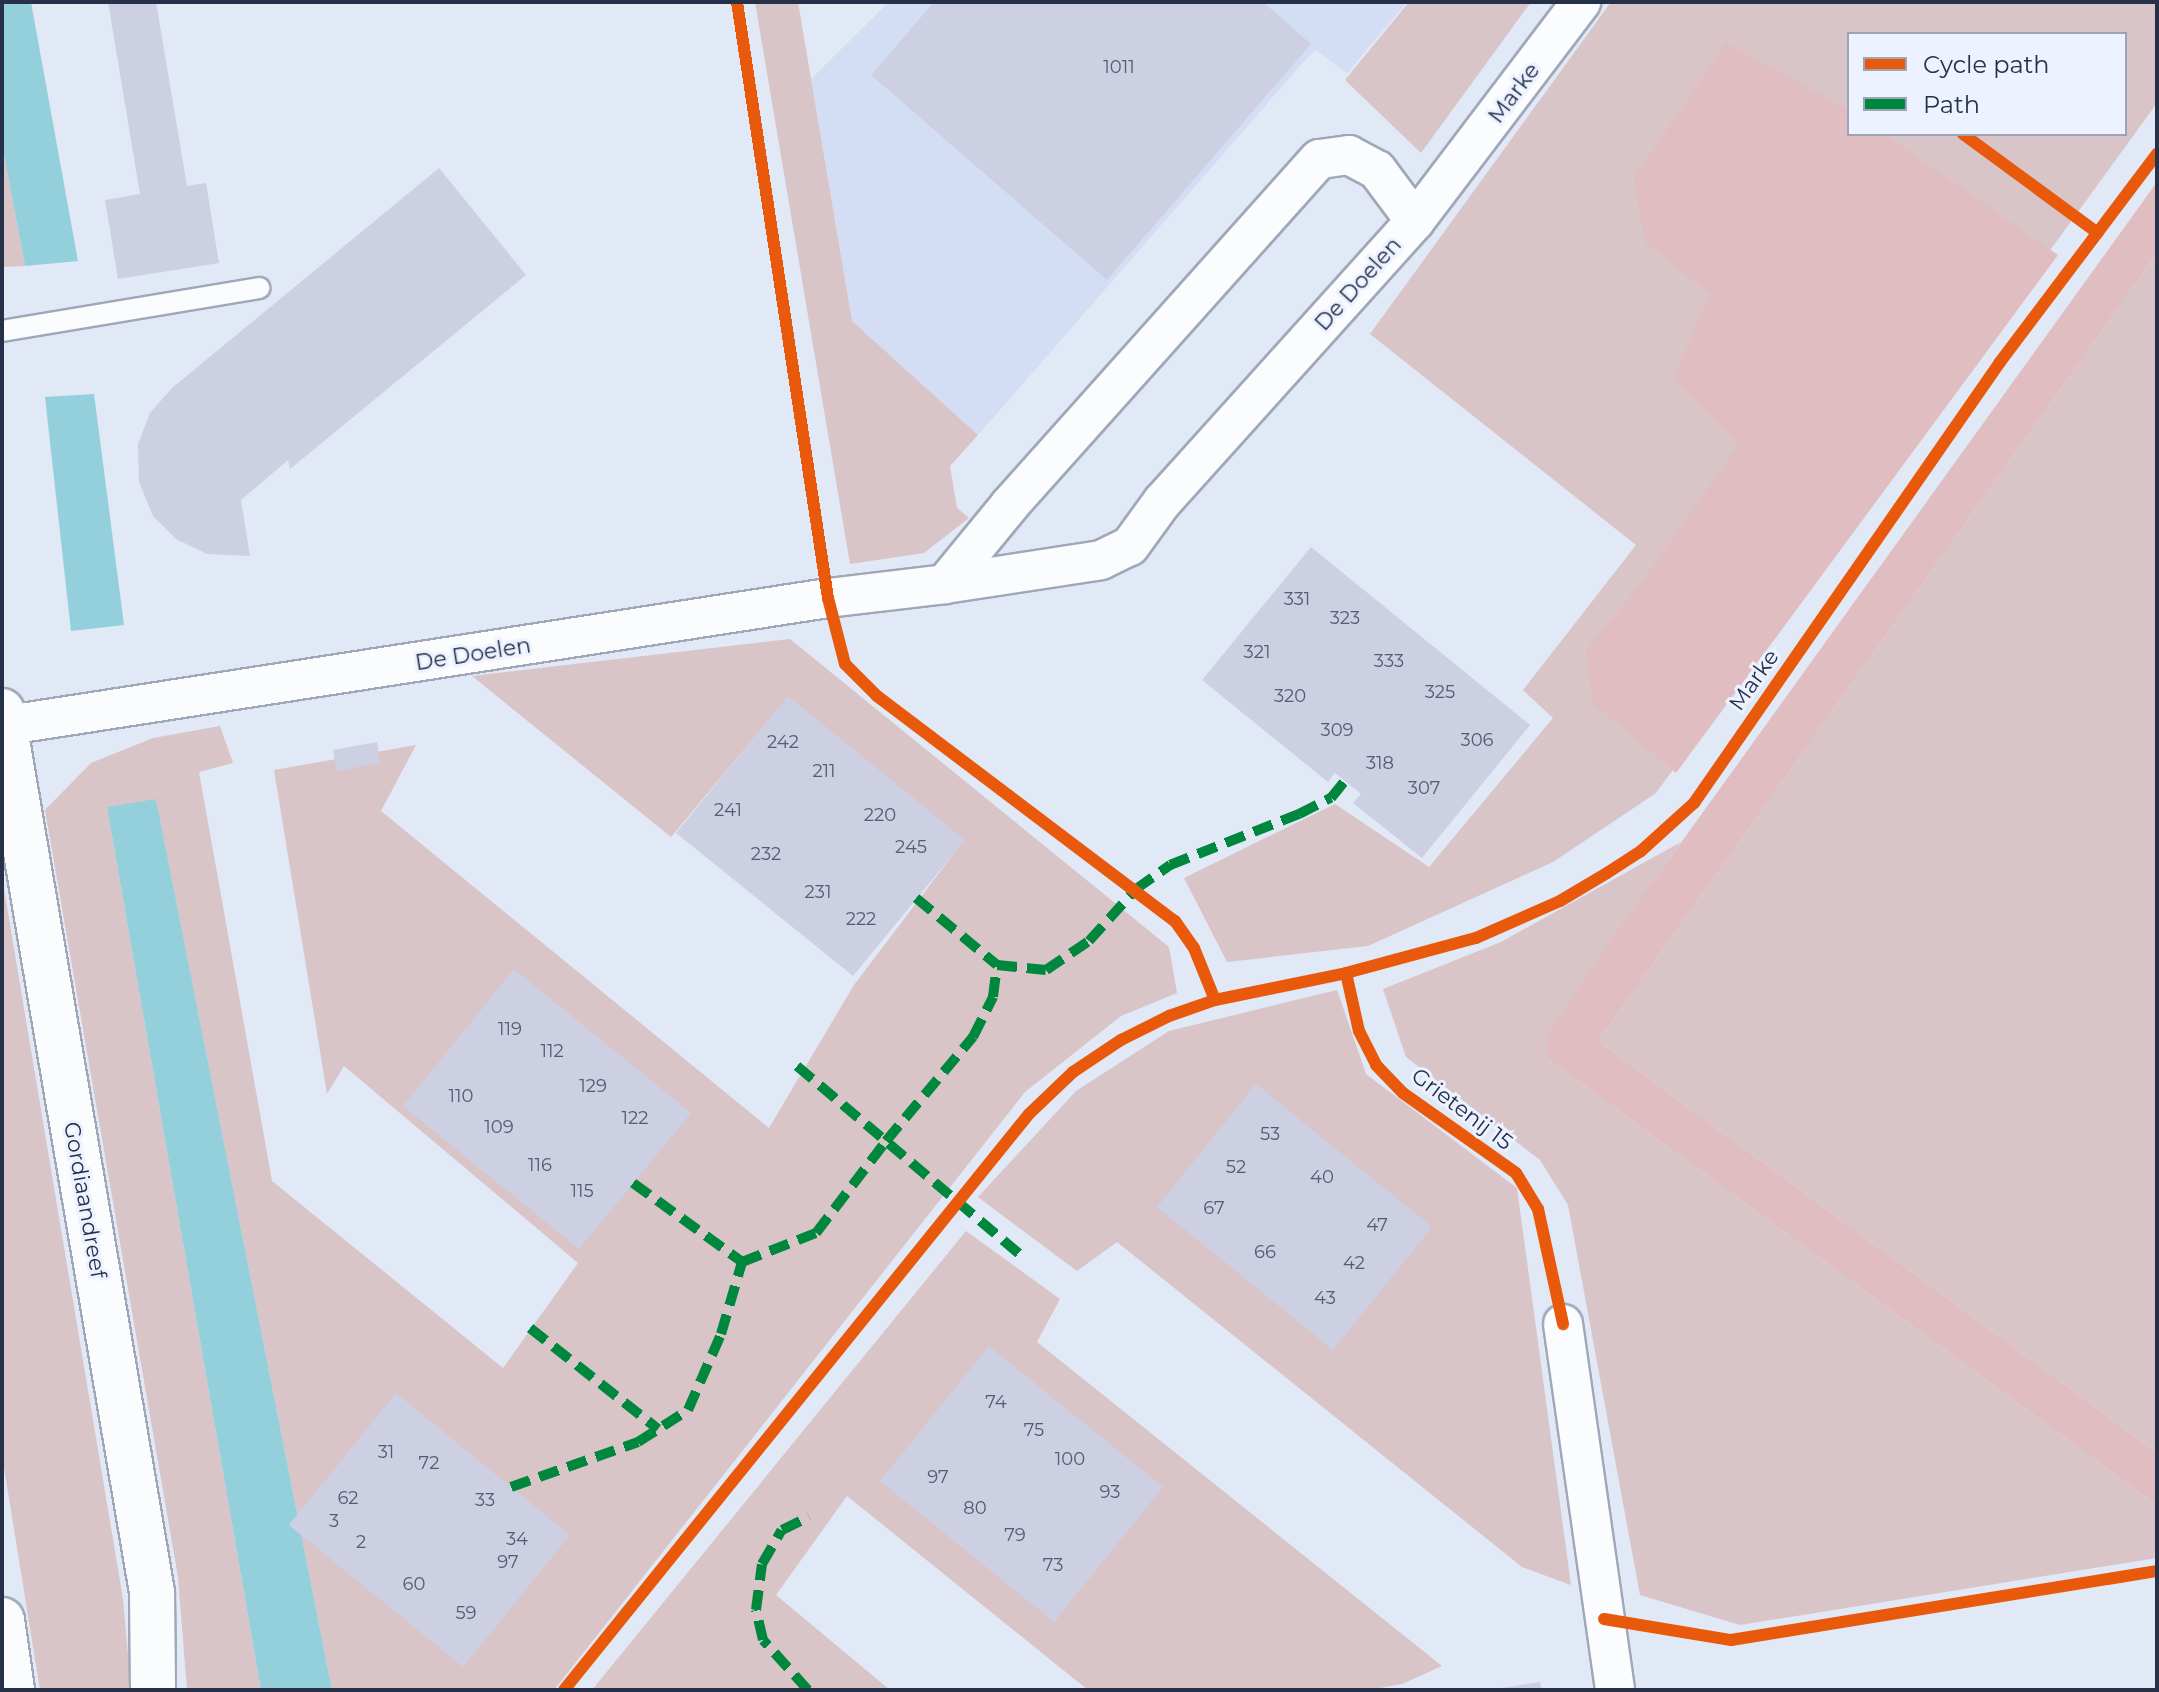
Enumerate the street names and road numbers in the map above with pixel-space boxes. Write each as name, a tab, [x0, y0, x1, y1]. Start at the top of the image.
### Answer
street label: Marke	[1483, 58, 1545, 128]
street label: De Doelen	[1309, 232, 1407, 336]
street label: De Doelen	[413, 632, 533, 676]
street label: Marke	[1724, 644, 1784, 716]
street label: Grietenij 15	[1406, 1062, 1518, 1156]
street label: Gordiaandreef	[58, 1120, 112, 1280]

